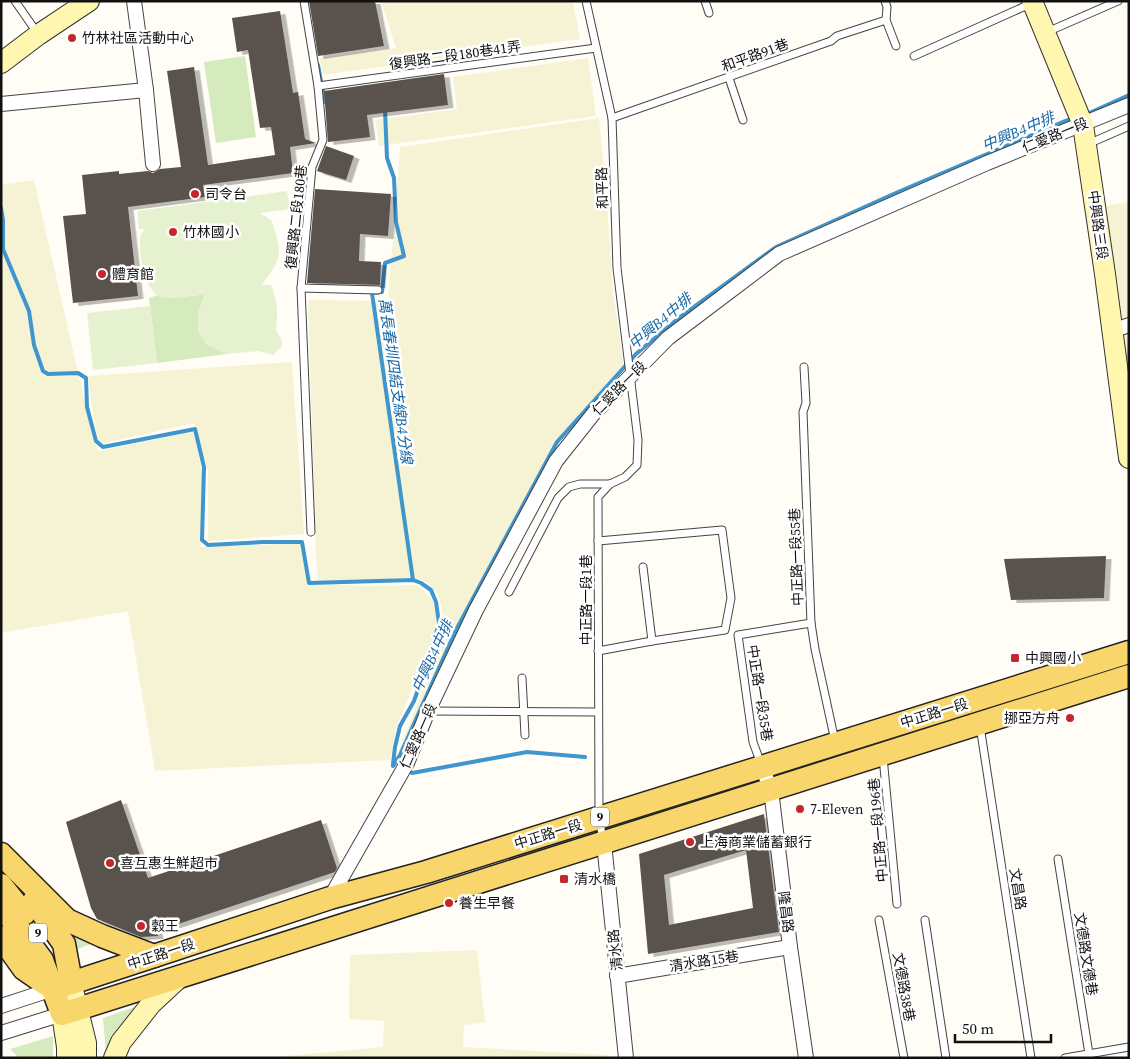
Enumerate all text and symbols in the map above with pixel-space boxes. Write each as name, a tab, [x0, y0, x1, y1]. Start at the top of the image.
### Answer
place label: 竹林社區活動中心	[82, 28, 194, 48]
marker: 竹林社區活動中心	[66, 32, 78, 44]
street label: 和平路91巷	[719, 34, 791, 76]
street label: 復興路二段180巷41弄	[388, 36, 522, 74]
water label: 中興B4中排	[978, 106, 1059, 156]
street label: 仁愛路一段	[1019, 113, 1091, 157]
street label: 復興路二段180巷	[281, 164, 311, 270]
street label: 和平路	[591, 167, 613, 209]
place label: 司令台	[205, 184, 247, 204]
marker: 司令台	[189, 188, 201, 200]
street label: 中興路三段	[1083, 189, 1113, 261]
place label: 竹林國小	[183, 222, 239, 242]
marker: 竹林國小	[167, 226, 179, 238]
place label: 體育館	[112, 264, 154, 284]
marker: 體育館	[96, 268, 108, 280]
water label: 中興B4中排	[624, 287, 698, 354]
water label: 萬長春圳四結支線B4分線	[374, 297, 418, 467]
street label: 仁愛路一段	[587, 356, 651, 420]
street label: 中正路一段55巷	[784, 508, 808, 606]
street label: 中正路一段1巷	[576, 555, 596, 646]
water label: 中興B4中排	[406, 615, 459, 695]
street label: 中正路一段35巷	[742, 643, 778, 743]
place label: 中興國小	[1025, 648, 1081, 668]
marker: 中興國小	[1009, 652, 1021, 664]
street label: 中正路一段	[898, 693, 970, 733]
street label: 仁愛路一段	[395, 700, 441, 772]
place label: 挪亞方舟	[1004, 708, 1060, 728]
marker: 挪亞方舟	[1064, 712, 1076, 724]
street label: 中正路一段196巷	[863, 777, 893, 883]
place label: 7-Eleven	[810, 799, 864, 819]
marker: 7-Eleven	[794, 803, 806, 815]
road number: 9	[591, 808, 609, 826]
street label: 中正路一段	[512, 814, 584, 854]
place label: 上海商業儲蓄銀行	[700, 832, 812, 852]
marker: 上海商業儲蓄銀行	[684, 836, 696, 848]
place label: 喜互惠生鮮超市	[120, 853, 218, 873]
marker: 喜互惠生鮮超市	[104, 857, 116, 869]
street label: 文昌路	[1005, 867, 1031, 911]
place label: 清水橋	[574, 869, 616, 889]
marker: 清水橋	[558, 873, 570, 885]
street label: 隆昌路	[774, 890, 798, 934]
place label: 養生早餐	[459, 893, 515, 913]
marker: 養生早餐	[443, 897, 455, 909]
street label: 文德路文德巷	[1070, 911, 1102, 997]
place label: 穀王	[151, 916, 179, 936]
marker: 穀王	[135, 920, 147, 932]
road number: 9	[29, 924, 47, 942]
street label: 清水路	[603, 928, 627, 972]
street label: 中正路一段	[125, 934, 197, 974]
street label: 清水路15巷	[668, 946, 740, 976]
street label: 文德路38巷	[888, 951, 920, 1023]
scale bar	[955, 1012, 1051, 1044]
text: 50 m	[962, 1018, 994, 1039]

